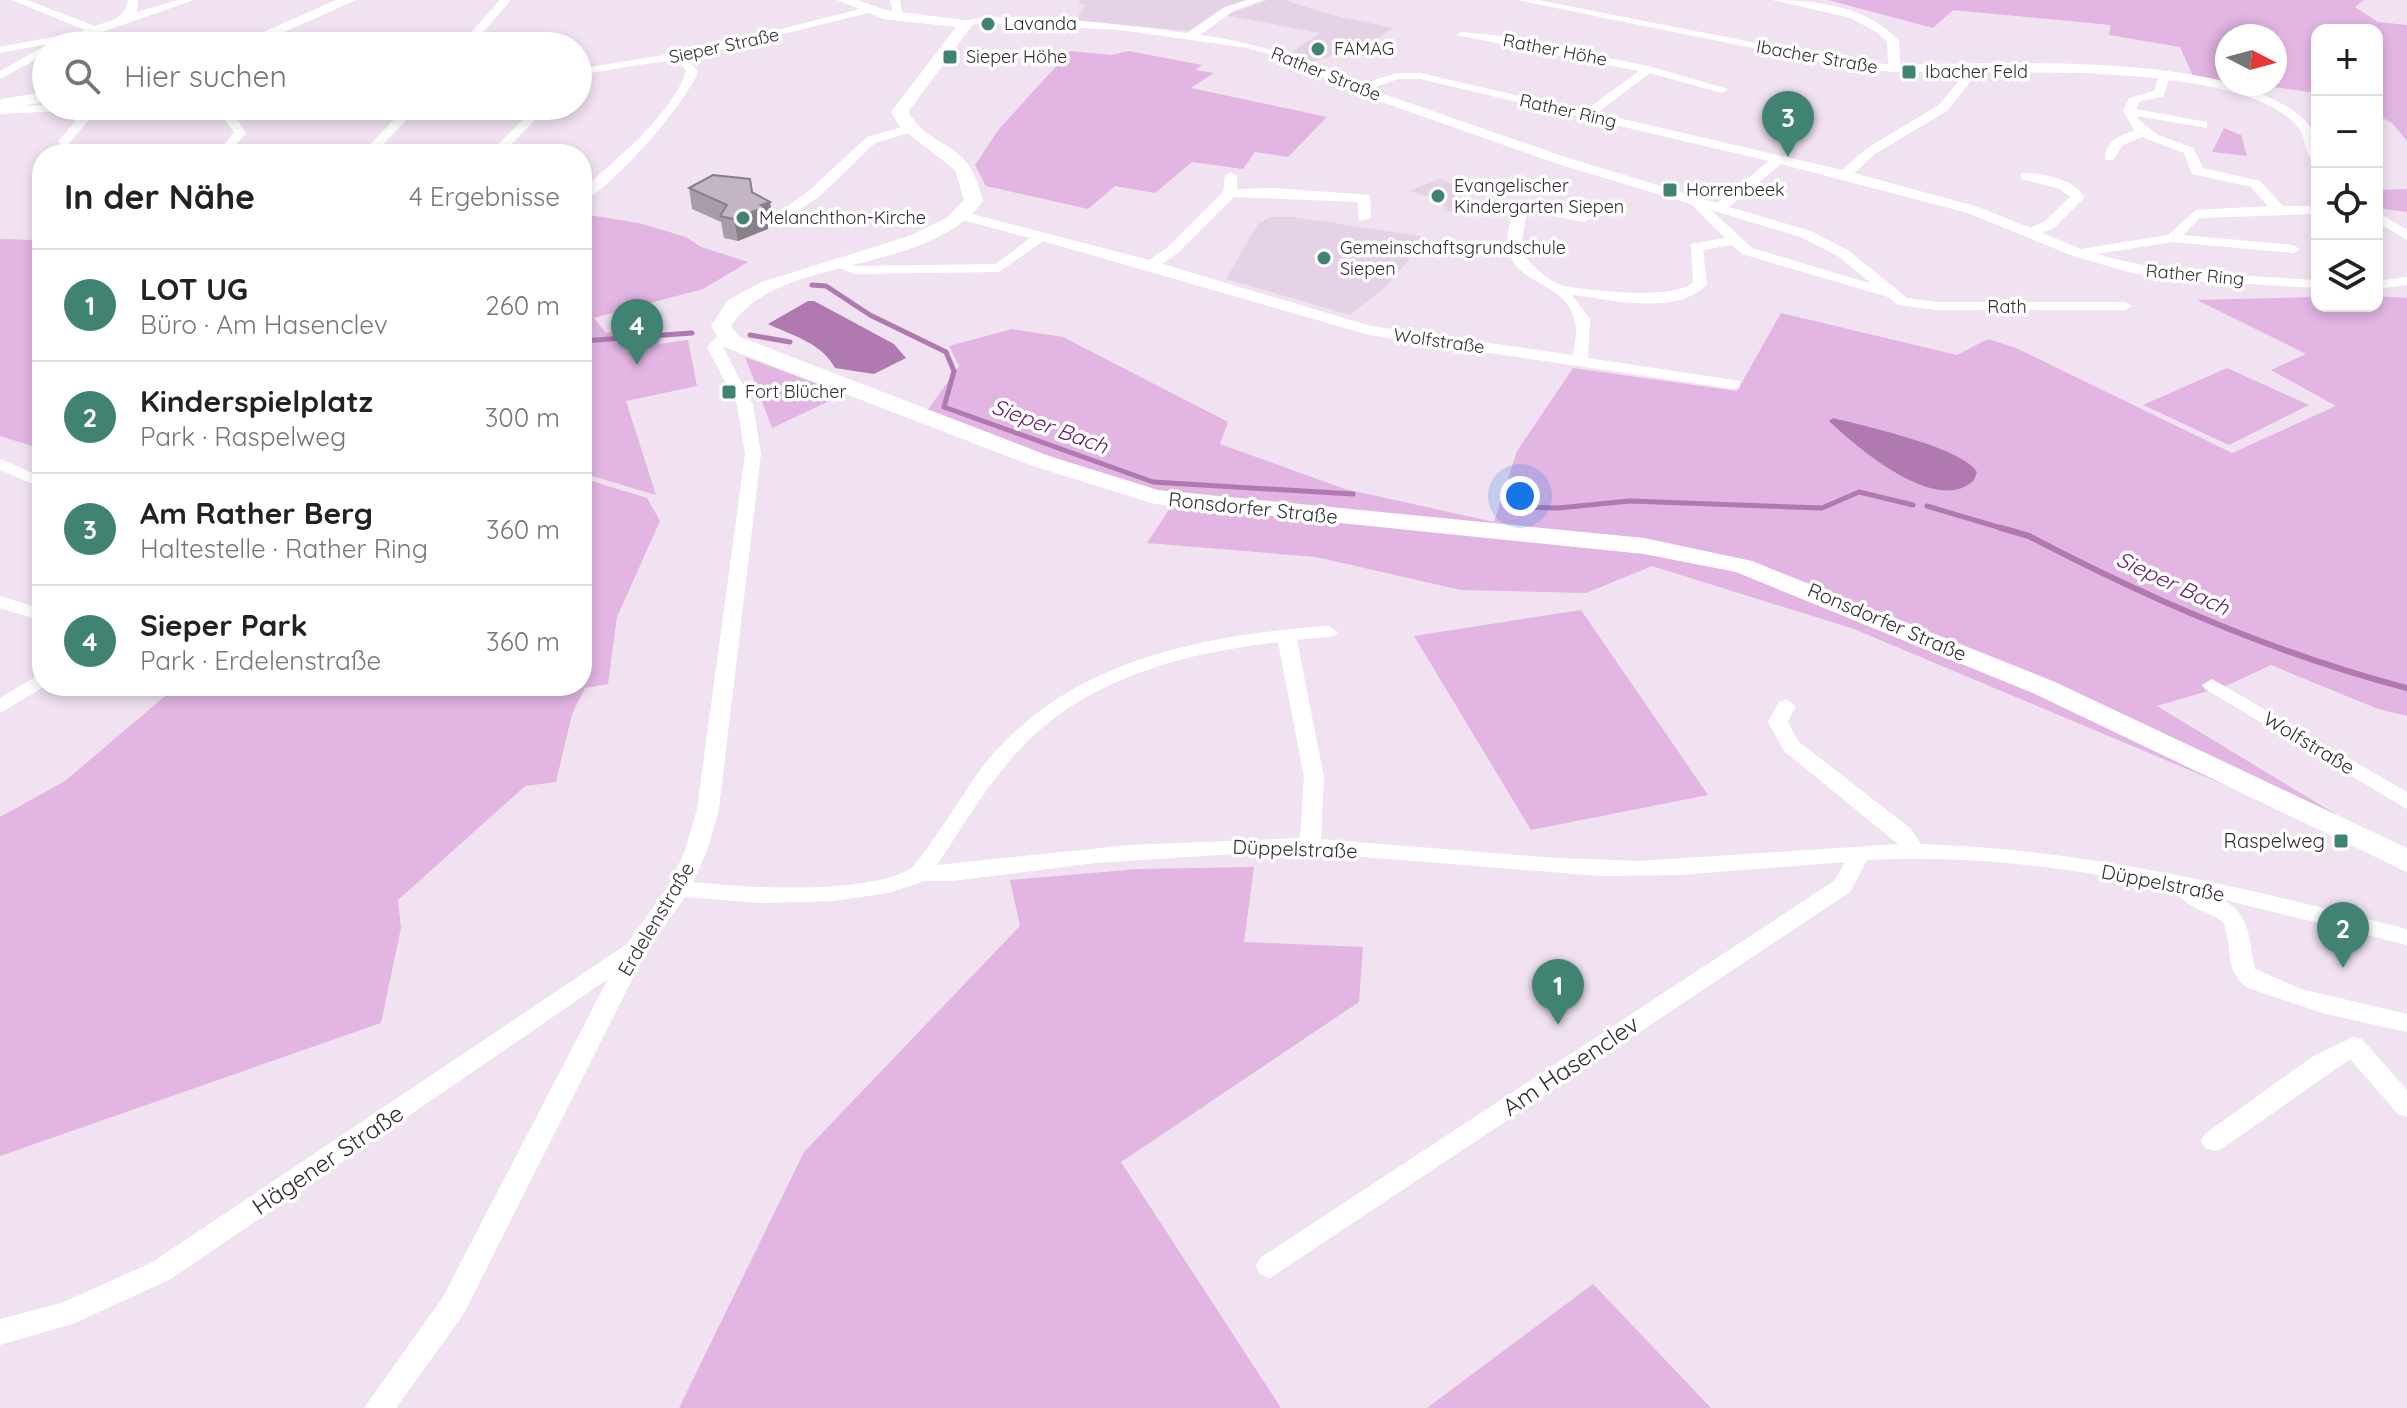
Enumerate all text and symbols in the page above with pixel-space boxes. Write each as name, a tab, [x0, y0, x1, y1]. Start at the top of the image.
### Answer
place label: Lavanda	[1004, 12, 1077, 35]
marker: Lavanda	[979, 15, 997, 33]
street label: Sieper Straße	[667, 23, 781, 68]
north arrow	[2215, 24, 2287, 96]
map controls	[2311, 24, 2383, 312]
button: +	[2311, 24, 2383, 96]
street label: Rather Höhe	[1501, 28, 1609, 71]
search box	[32, 32, 592, 120]
street label: Ibacher Straße	[1755, 35, 1880, 78]
place label: FAMAG	[1334, 37, 1394, 60]
marker: FAMAG	[1309, 40, 1327, 58]
street label: Rather Straße	[1268, 41, 1384, 106]
place label: Sieper Höhe	[966, 45, 1067, 68]
marker: Sieper Höhe	[941, 48, 959, 66]
icon: search	[60, 54, 104, 98]
text: Hier suchen	[124, 57, 287, 95]
place label: Ibacher Feld	[1925, 60, 2028, 83]
marker: Ibacher Feld	[1900, 63, 1918, 81]
street label: Rather Ring	[1517, 88, 1619, 133]
pin: 3	[1762, 91, 1814, 157]
button: −	[2311, 96, 2383, 168]
button: locate	[2311, 168, 2383, 240]
place label: Evangelischer Kindergarten Siepen	[1454, 174, 1624, 218]
text: In der Nähe	[64, 175, 255, 218]
place label: Horrenbeek	[1686, 178, 1785, 201]
text: 4 Ergebnisse	[409, 180, 560, 213]
marker: Horrenbeek	[1661, 181, 1679, 199]
marker: Evangelischer Kindergarten Siepen	[1429, 187, 1447, 205]
place label: Melanchthon-Kirche	[759, 206, 926, 229]
marker: Melanchthon-Kirche	[734, 209, 752, 227]
place label: Gemeinschaftsgrundschule Siepen	[1340, 236, 1566, 280]
button: layers	[2311, 240, 2383, 312]
marker: Gemeinschaftsgrundschule Siepen	[1315, 249, 1333, 267]
street label: Rather Ring	[2145, 259, 2245, 290]
text: LOT UG	[140, 270, 248, 308]
text: 1	[85, 289, 95, 322]
text: 260 m	[485, 289, 560, 322]
street label: Rath	[1987, 295, 2027, 318]
pin: 4	[611, 299, 663, 365]
text: Büro · Am Hasenclev	[140, 308, 388, 341]
street label: Wolfstraße	[1392, 323, 1486, 358]
place label: Fort Blücher	[745, 380, 846, 403]
text: Kinderspielplatz	[140, 382, 373, 420]
marker: Fort Blücher	[720, 383, 738, 401]
water label: Sieper Bach	[988, 392, 1112, 460]
text: 2	[83, 401, 97, 434]
text: 300 m	[485, 401, 560, 434]
text: Park · Raspelweg	[140, 420, 346, 453]
your location	[1500, 476, 1540, 516]
street label: Ronsdorfer Straße	[1167, 486, 1339, 529]
text: Am Rather Berg	[140, 494, 373, 532]
text: 3	[83, 513, 97, 546]
text: 360 m	[486, 513, 560, 546]
text: Haltestelle · Rather Ring	[140, 532, 428, 565]
water label: Sieper Bach	[2112, 545, 2234, 622]
street label: Ronsdorfer Straße	[1804, 577, 1970, 666]
text: Sieper Park	[140, 606, 308, 644]
text: 4	[82, 625, 98, 658]
text: 360 m	[486, 625, 560, 658]
text: Park · Erdelenstraße	[140, 644, 381, 677]
street label: Wolfstraße	[2259, 706, 2359, 780]
place label: Raspelweg	[2224, 828, 2325, 853]
marker: Raspelweg	[2332, 832, 2350, 850]
street label: Düppelstraße	[1232, 834, 1358, 863]
street label: Erdelenstraße	[612, 857, 699, 980]
street label: Düppelstraße	[2099, 858, 2227, 907]
pin: 2	[2317, 902, 2369, 968]
pin: 1	[1532, 959, 1584, 1025]
street label: Am Hasenclev	[1496, 1008, 1644, 1122]
street label: Hägener Straße	[246, 1097, 409, 1221]

